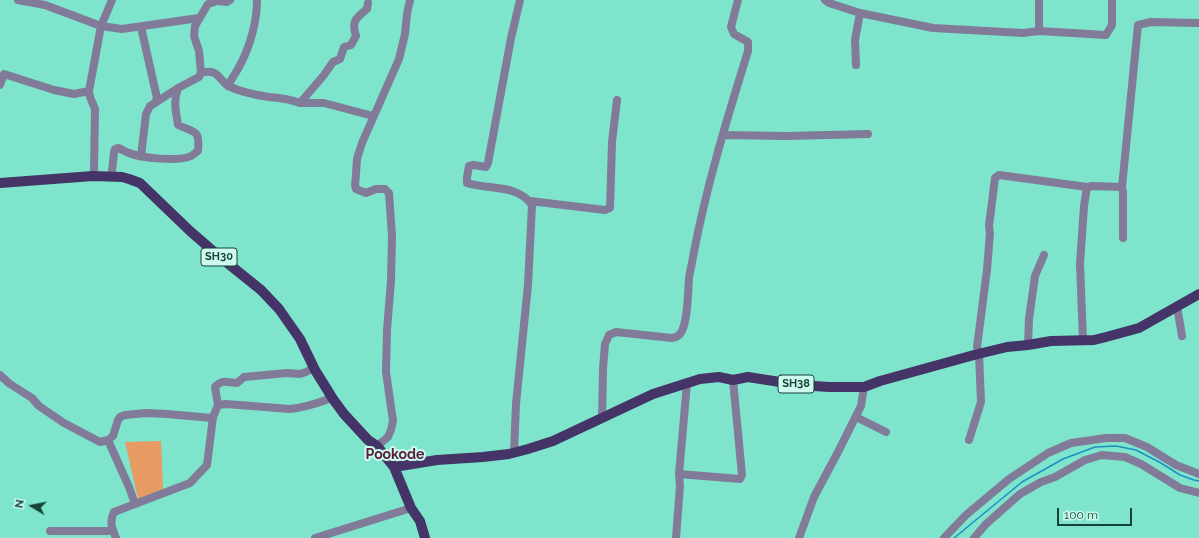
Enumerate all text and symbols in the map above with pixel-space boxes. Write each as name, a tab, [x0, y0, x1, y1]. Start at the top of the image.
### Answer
road number: SH30	[201, 248, 237, 266]
road number: SH38	[778, 375, 814, 393]
district label: Pookode	[366, 447, 424, 463]
north arrow	[12, 486, 52, 526]
text: N	[13, 499, 27, 509]
scale bar	[1059, 500, 1134, 526]
text: 100 m	[1064, 508, 1098, 522]

